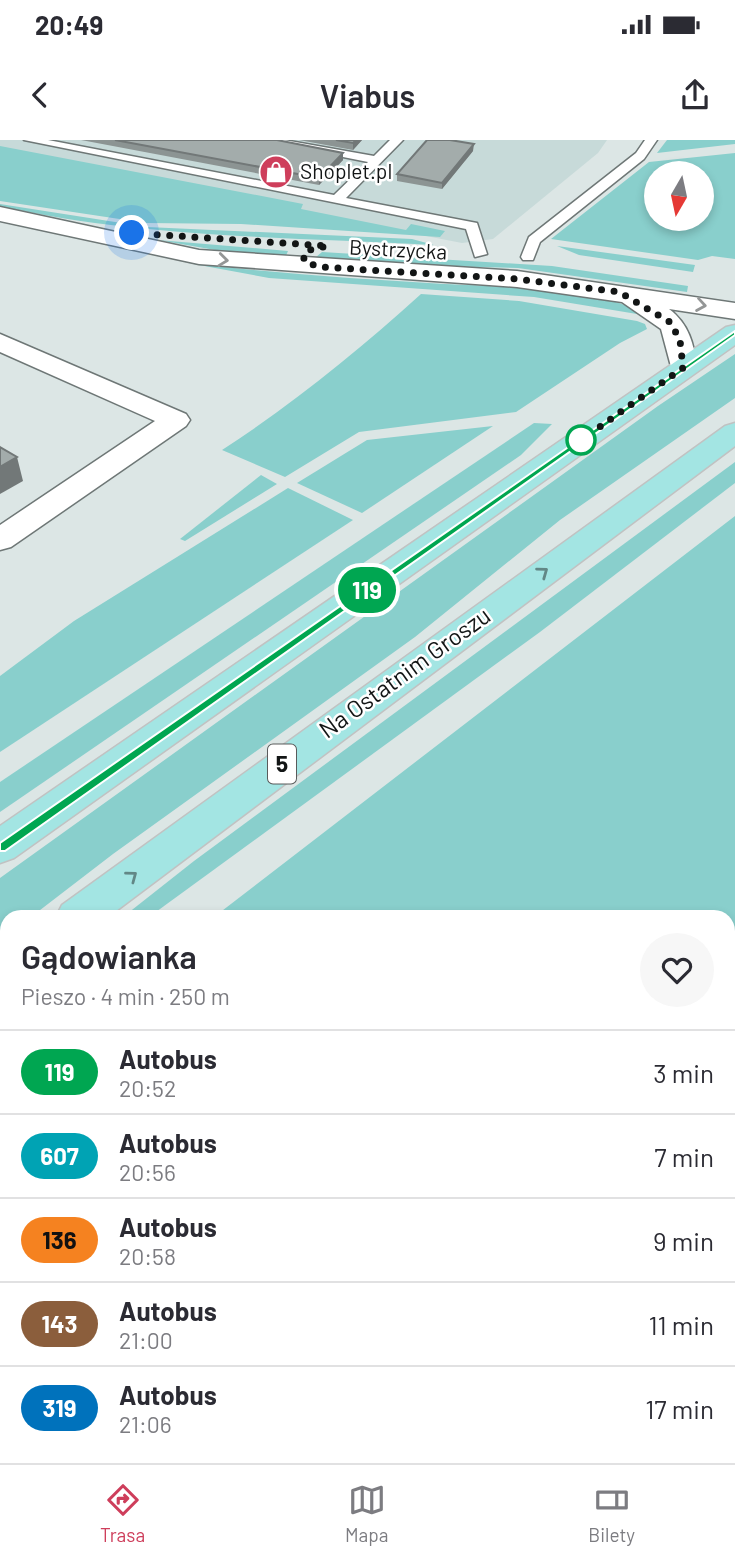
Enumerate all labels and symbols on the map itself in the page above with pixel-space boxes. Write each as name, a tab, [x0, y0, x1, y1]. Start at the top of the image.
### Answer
shop icon: Shoplet.pl	[257, 153, 295, 191]
place label: Shoplet.pl	[300, 158, 392, 183]
north arrow	[644, 161, 714, 231]
your location	[114, 215, 149, 250]
street label: Bystrzycka	[348, 233, 448, 264]
one-way arrow	[217, 252, 229, 267]
one-way arrow	[695, 297, 707, 312]
unlabelled marker	[566, 425, 596, 455]
line badge: 119	[327, 567, 407, 613]
one-way arrow	[535, 568, 548, 580]
street label: Na Ostatnim Groszu	[313, 600, 495, 744]
road number: 5	[268, 744, 296, 784]
one-way arrow	[124, 872, 137, 885]

